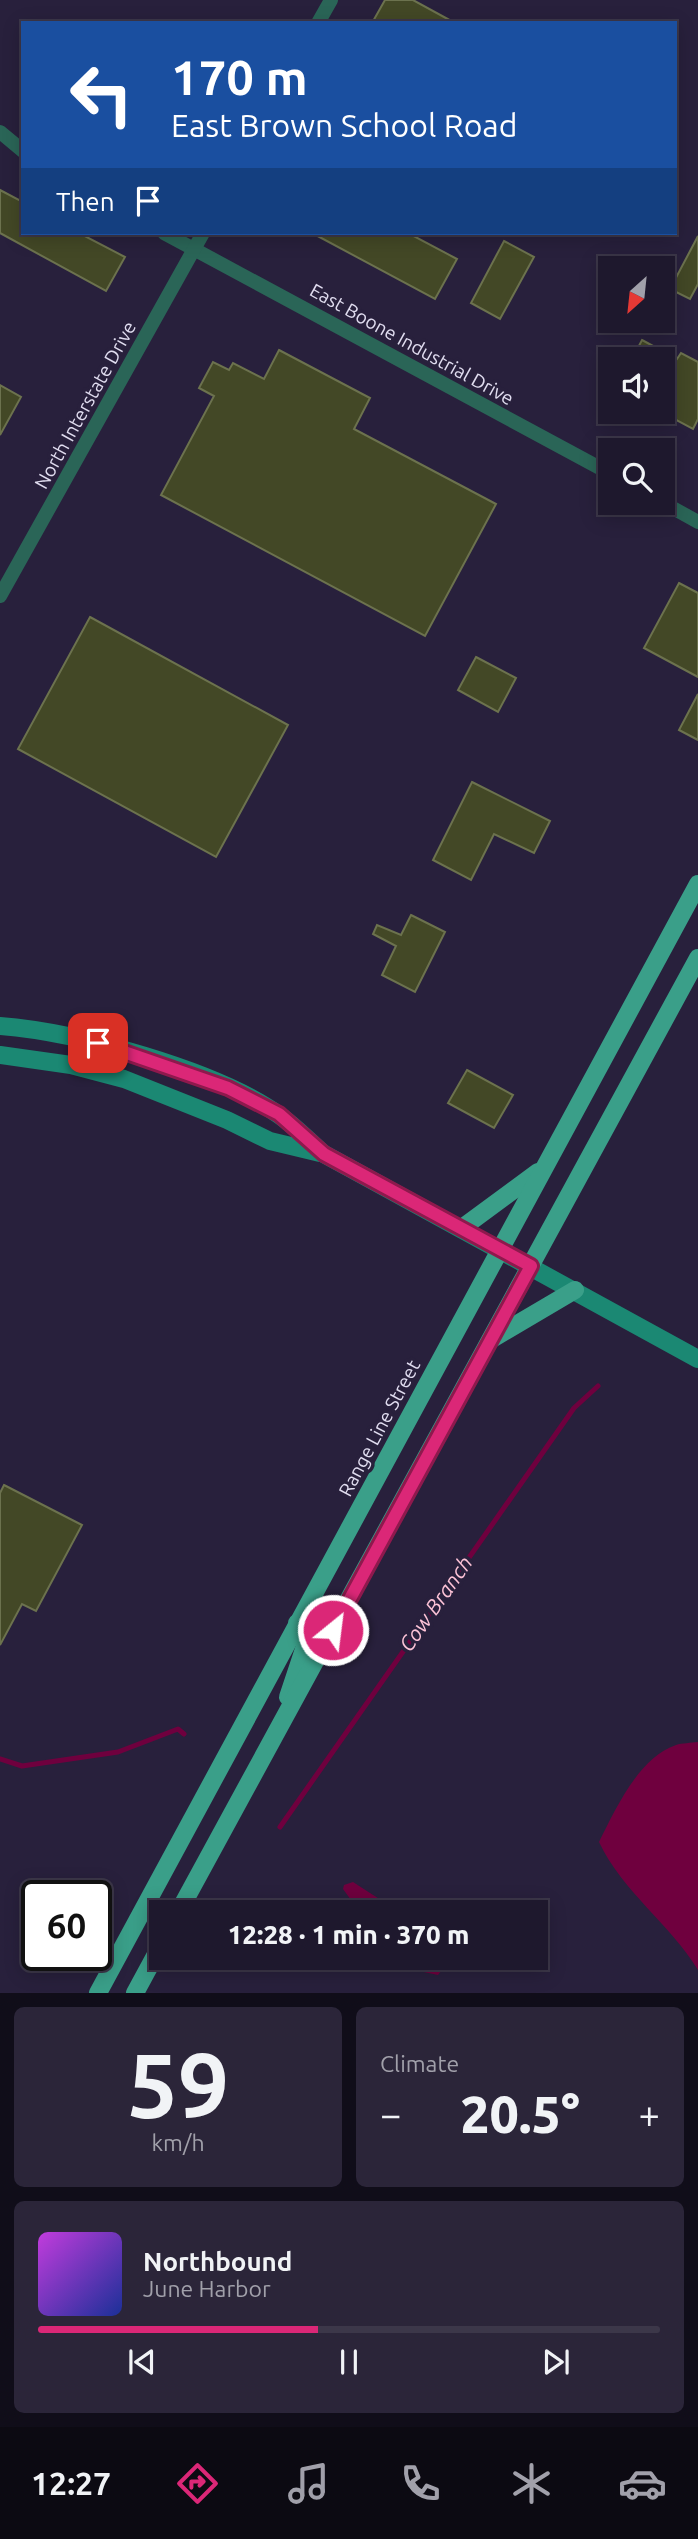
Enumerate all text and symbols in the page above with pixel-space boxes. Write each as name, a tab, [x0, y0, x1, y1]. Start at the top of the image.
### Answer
icon: left	[56, 49, 147, 140]
text: 170 m	[171, 49, 308, 104]
text: East Brown School Road	[171, 107, 518, 143]
icon: arrive	[129, 182, 167, 220]
text: Then	[56, 187, 115, 216]
north arrow	[598, 256, 676, 332]
map controls	[598, 256, 675, 515]
street label: East Boone Industrial Drive	[306, 279, 518, 409]
street label: North Interstate Drive	[30, 317, 140, 493]
button: sound	[598, 347, 675, 424]
button: search	[598, 438, 675, 515]
pin	[68, 1013, 128, 1073]
icon: arrive	[79, 1024, 117, 1062]
street label: Range Line Street	[334, 1356, 424, 1500]
water label: Cow Branch	[394, 1551, 477, 1656]
position arrow	[296, 1593, 370, 1667]
speed limit sign: 60	[21, 1880, 112, 1971]
text: 12:28 · 1 min · 370 m	[228, 1920, 469, 1949]
text: 59	[127, 2033, 229, 2135]
text: Climate	[380, 2051, 459, 2076]
text: 20.5°	[460, 2085, 580, 2143]
text: −	[380, 2093, 401, 2135]
text: +	[639, 2093, 660, 2135]
text: km/h	[151, 2130, 205, 2155]
text: Northbound	[143, 2247, 292, 2276]
text: June Harbor	[143, 2276, 271, 2301]
icon: previous	[123, 2343, 161, 2381]
icon: pause	[330, 2343, 368, 2381]
icon: next	[537, 2343, 575, 2381]
icon: directions	[173, 2459, 222, 2508]
icon: music	[284, 2459, 333, 2508]
icon: phone	[396, 2459, 445, 2508]
icon: climate	[507, 2459, 556, 2508]
icon: car	[618, 2459, 667, 2508]
text: 12:27	[31, 2465, 111, 2501]

